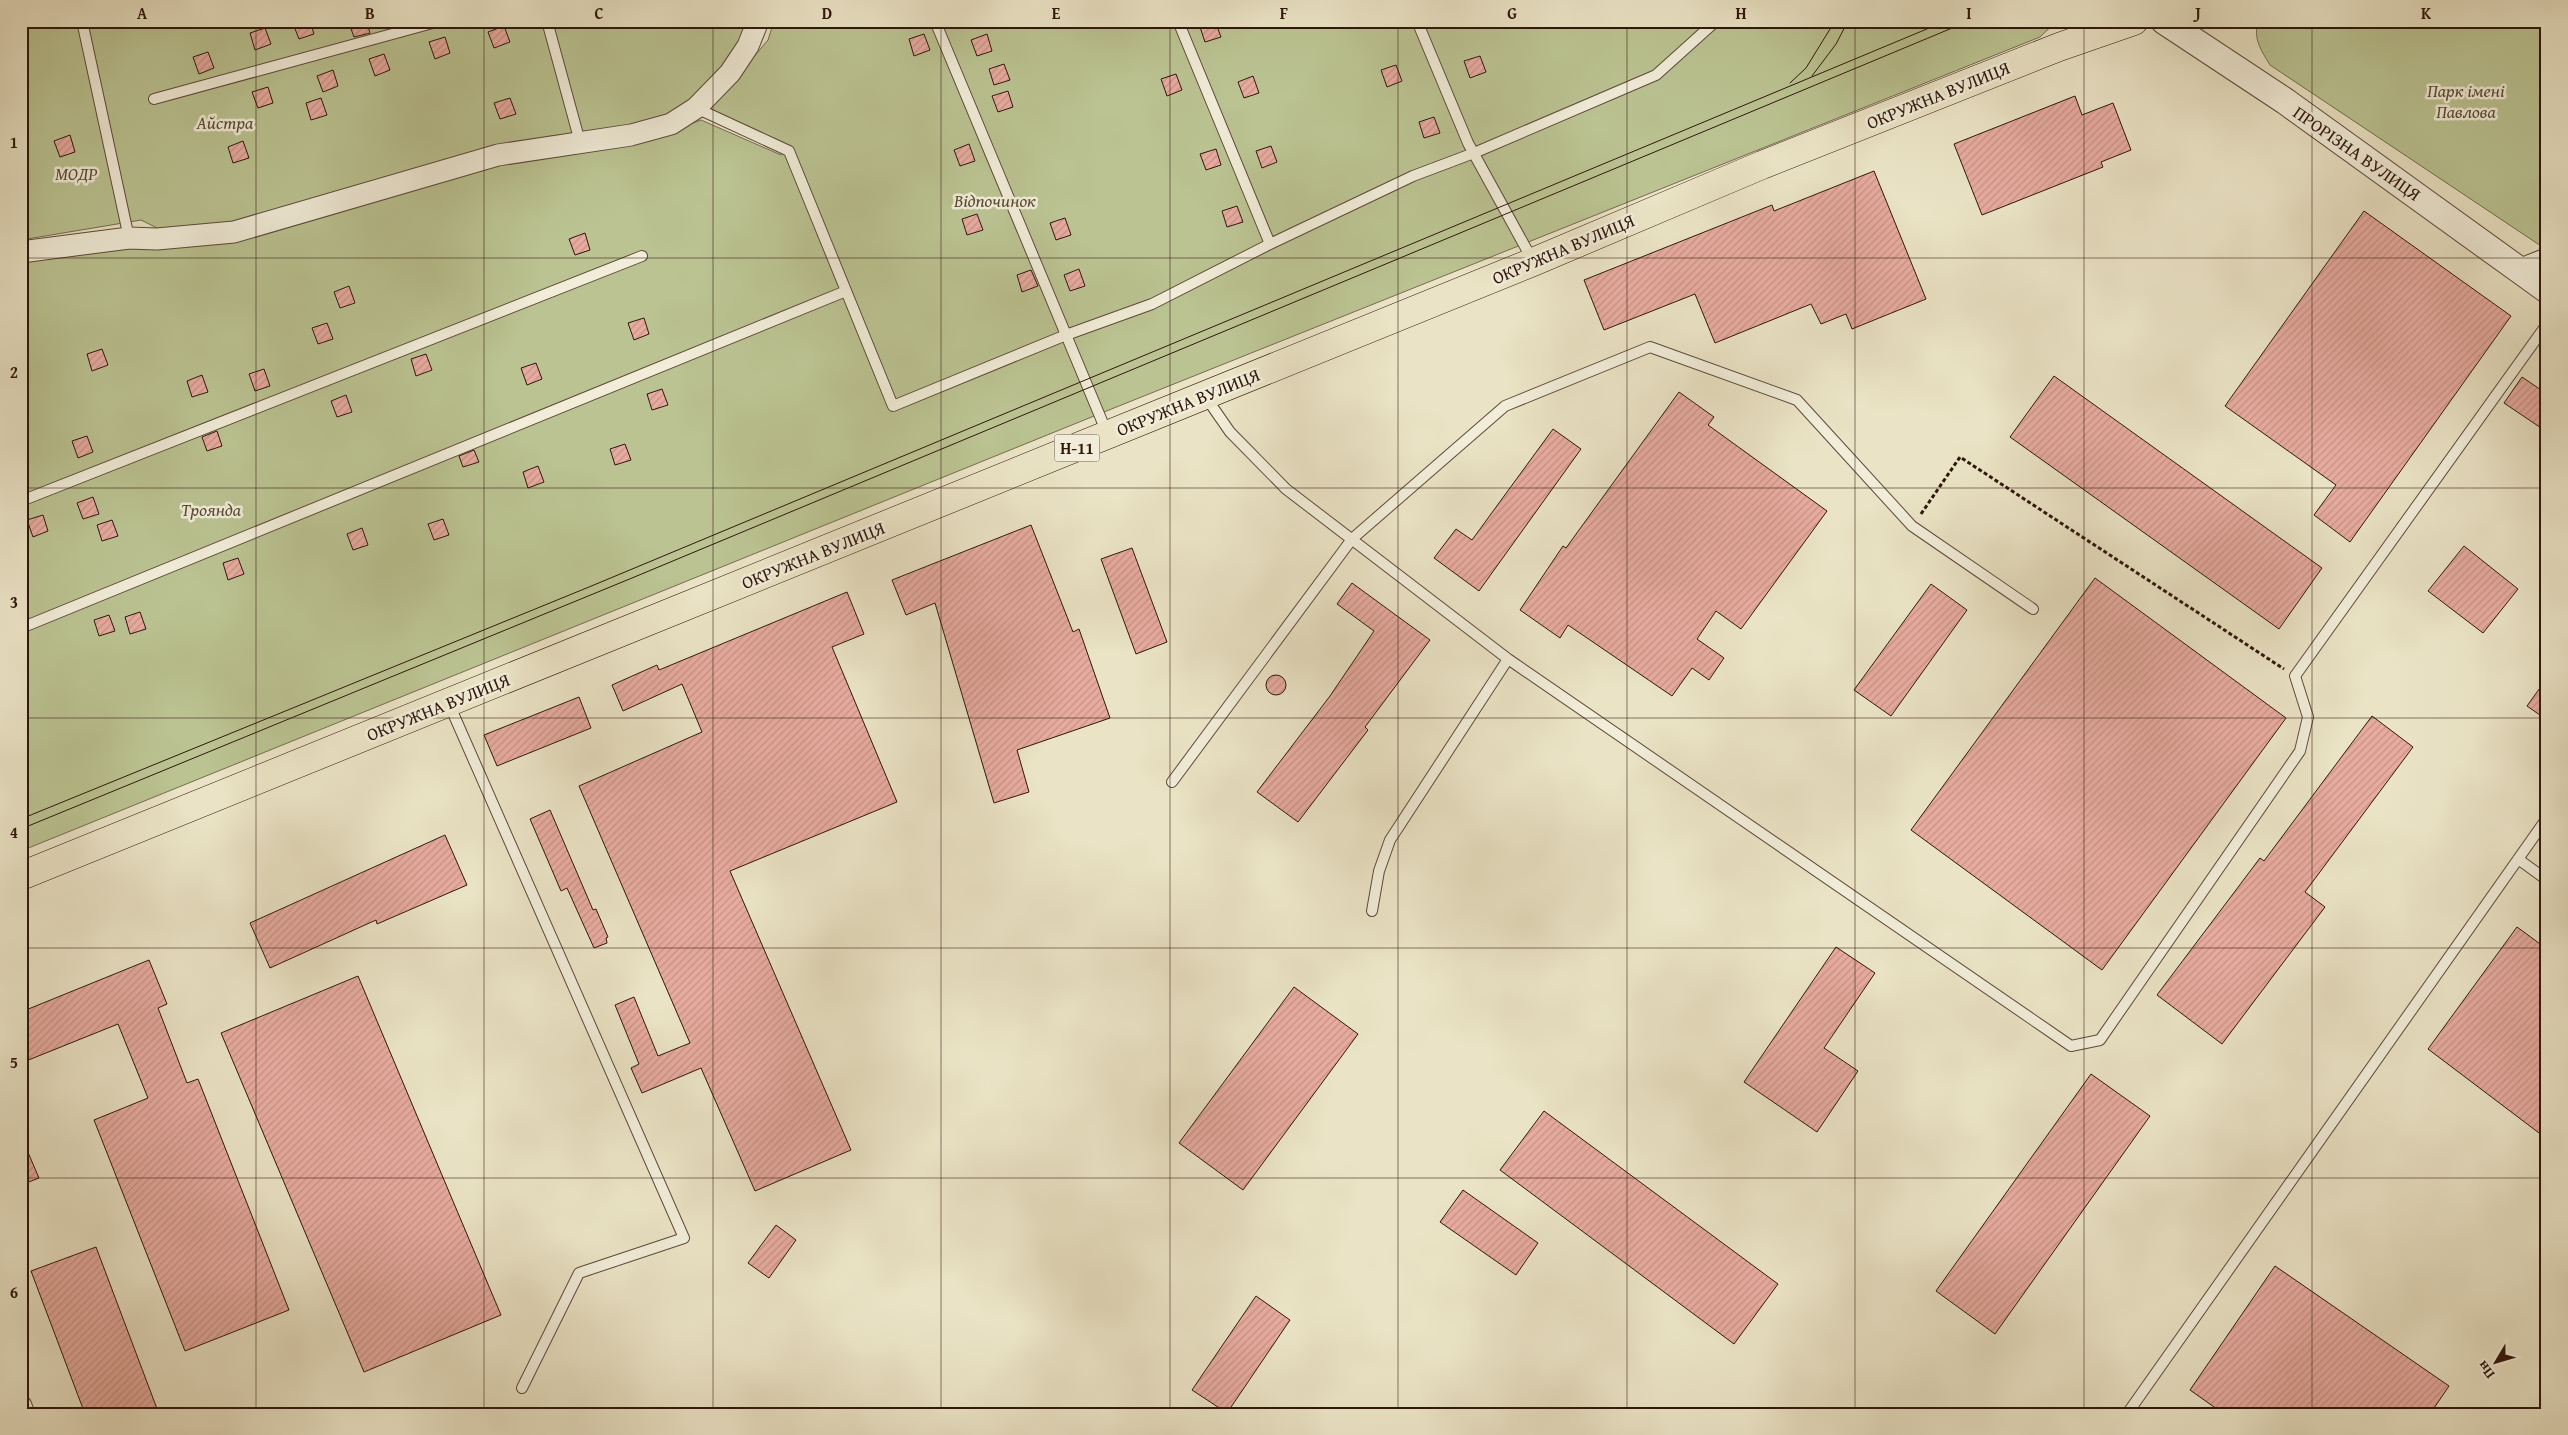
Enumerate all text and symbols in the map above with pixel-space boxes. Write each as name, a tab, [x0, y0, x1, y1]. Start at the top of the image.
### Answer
text: A	[137, 1, 148, 25]
text: B	[365, 1, 375, 25]
text: C	[594, 1, 604, 25]
text: D	[822, 1, 832, 25]
text: E	[1052, 1, 1061, 25]
text: F	[1280, 1, 1288, 25]
text: G	[1507, 1, 1517, 25]
text: H	[1735, 1, 1747, 25]
text: I	[1966, 1, 1972, 25]
text: J	[2192, 1, 2201, 25]
text: K	[2421, 1, 2432, 25]
street label: ОКРУЖНА ВУЛИЦЯ	[1862, 54, 2014, 136]
park label: Парк імені Павлова	[2427, 77, 2505, 125]
street label: ПРОРІЗНА ВУЛИЦЯ	[2288, 99, 2427, 207]
park label: Айстра	[196, 109, 254, 136]
text: 1	[10, 130, 18, 154]
park label: МОДР	[55, 160, 97, 187]
park label: Відпочинок	[953, 187, 1036, 214]
street label: ОКРУЖНА ВУЛИЦЯ	[1488, 207, 1639, 291]
text: 2	[10, 360, 18, 384]
street label: ОКРУЖНА ВУЛИЦЯ	[1112, 361, 1264, 443]
road number: Н-11	[1054, 434, 1100, 462]
park label: Троянда	[181, 496, 242, 523]
street label: ОКРУЖНА ВУЛИЦЯ	[737, 514, 889, 596]
text: 3	[10, 590, 18, 614]
street label: ОКРУЖНА ВУЛИЦЯ	[362, 666, 514, 748]
text: 4	[10, 820, 18, 844]
text: 5	[10, 1050, 18, 1074]
text: 6	[10, 1280, 18, 1304]
north arrow	[2470, 1338, 2520, 1388]
text: Пн	[2472, 1356, 2499, 1383]

